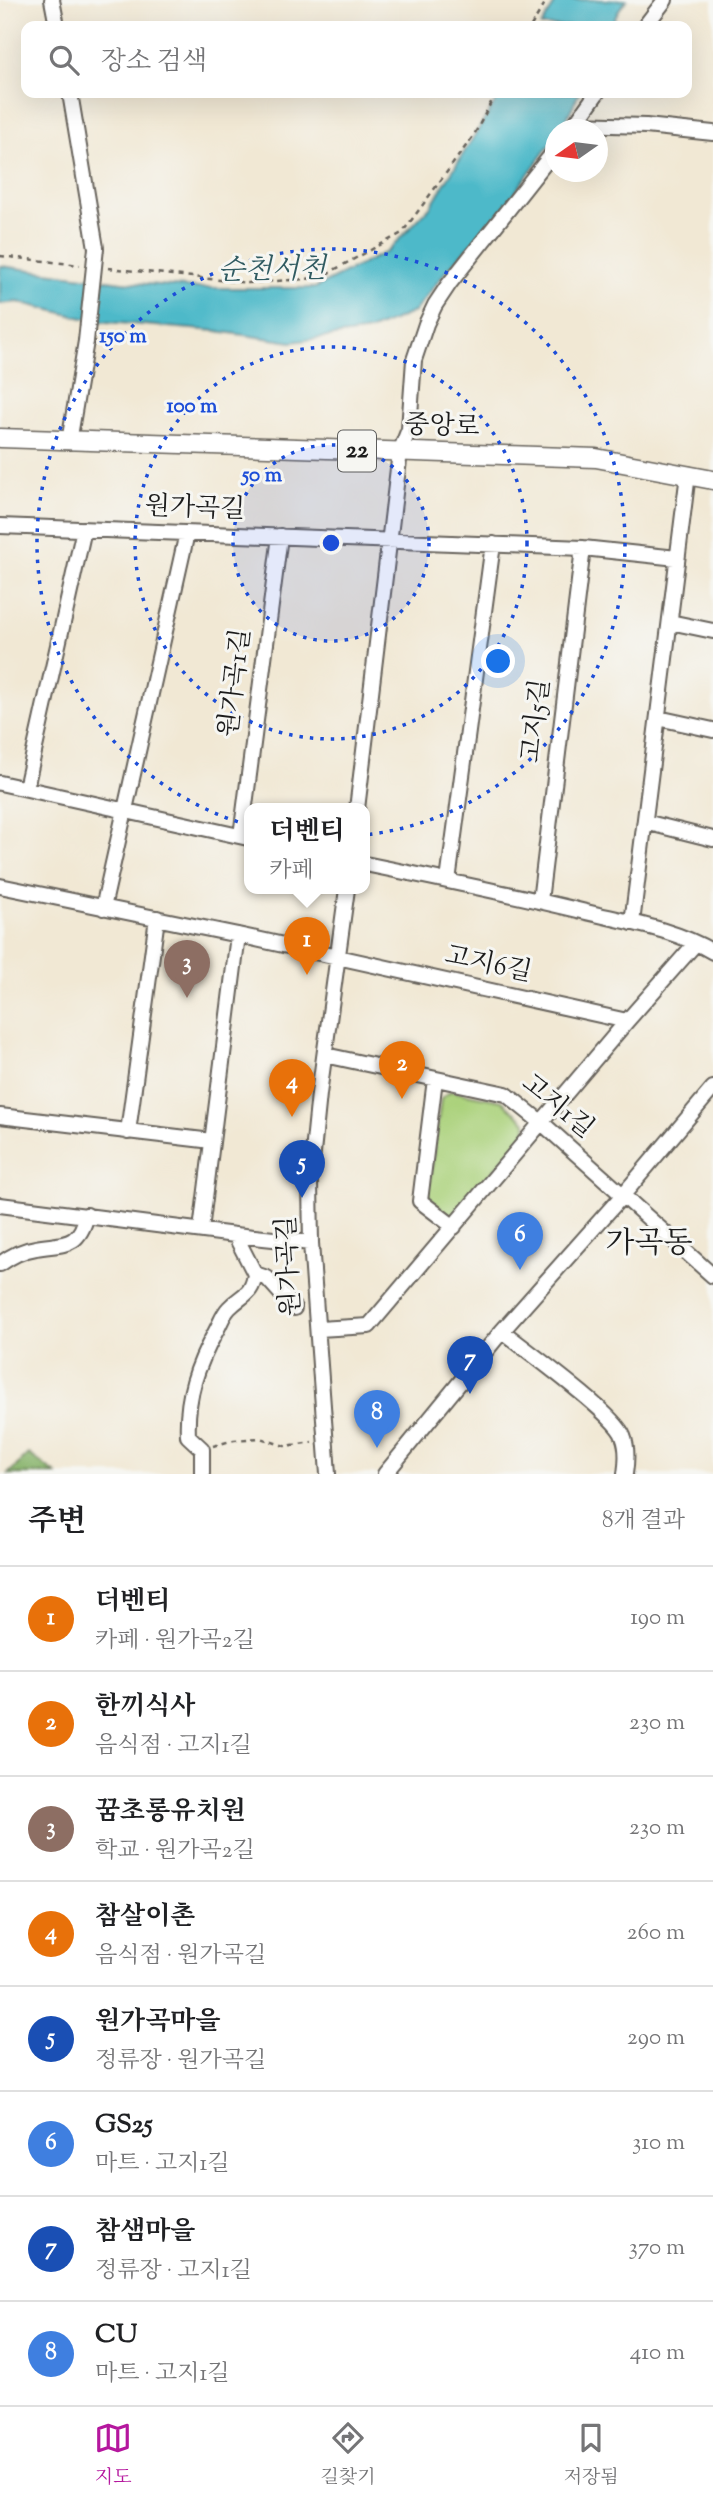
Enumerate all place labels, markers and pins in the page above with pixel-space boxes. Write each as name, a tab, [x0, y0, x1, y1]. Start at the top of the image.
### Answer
centre of rings	[319, 531, 343, 555]
pin: 1	[284, 917, 330, 975]
pin: 3	[164, 940, 210, 998]
pin: 2	[379, 1041, 425, 1099]
pin: 4	[269, 1059, 315, 1117]
pin: 5	[279, 1140, 325, 1198]
pin: 6	[497, 1212, 543, 1270]
pin: 7	[447, 1336, 493, 1394]
pin: 8	[354, 1390, 400, 1448]

